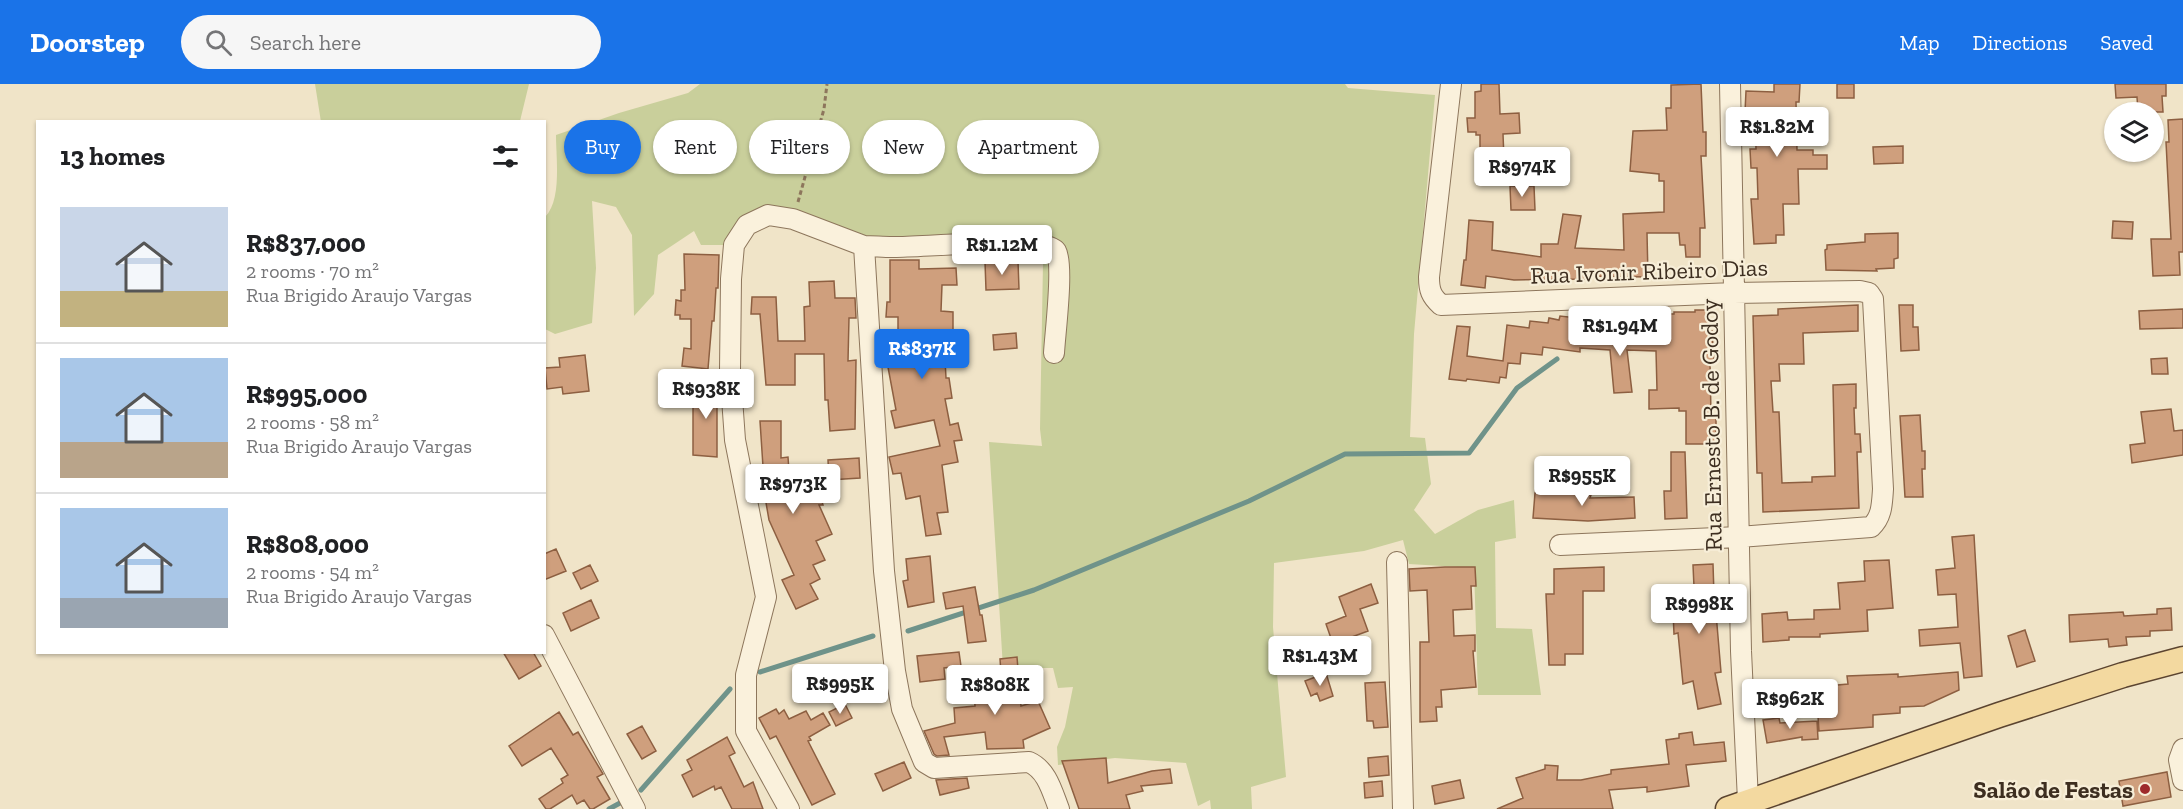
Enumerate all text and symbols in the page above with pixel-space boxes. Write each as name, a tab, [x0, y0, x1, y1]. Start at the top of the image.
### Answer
search box	[181, 15, 601, 69]
text: Doorstep	[30, 26, 145, 59]
icon: search	[202, 26, 235, 59]
text: Search here	[250, 29, 361, 56]
text: Map	[1900, 30, 1940, 55]
text: Directions	[1973, 30, 2067, 55]
text: Saved	[2100, 30, 2153, 55]
map controls	[2104, 102, 2164, 162]
button: layers	[2104, 102, 2164, 162]
pin: R$1.82M	[1722, 107, 1832, 158]
text: R$1.82M	[1740, 114, 1814, 138]
chip: Buy	[564, 120, 641, 174]
chip: Rent	[653, 120, 737, 174]
chip: Filters	[749, 120, 850, 174]
chip: New	[862, 120, 945, 174]
chip: Apartment	[957, 120, 1099, 174]
text: 13 homes	[60, 140, 165, 172]
icon: filters	[489, 140, 522, 173]
pin: R$974K	[1473, 147, 1571, 198]
text: R$974K	[1488, 154, 1556, 178]
pin: R$1.12M	[947, 225, 1057, 276]
text: R$837,000	[246, 227, 366, 259]
icon: home	[108, 231, 180, 303]
text: R$1.12M	[966, 232, 1038, 256]
street label: Rua Ivonir Ribeiro Dias	[1530, 252, 1768, 290]
text: 2 rooms · 70 m²	[246, 259, 379, 283]
text: Rua Brigido Araujo Vargas	[246, 283, 472, 307]
street label: Rua Ernesto B. de Godoy	[1694, 298, 1728, 552]
pin: R$1.94M	[1565, 306, 1675, 357]
text: R$1.94M	[1582, 313, 1658, 337]
pin: R$837K	[873, 329, 971, 380]
text: R$837K	[888, 336, 956, 360]
pin: R$938K	[657, 369, 755, 420]
text: R$938K	[672, 376, 740, 400]
text: R$995,000	[246, 378, 367, 410]
icon: home	[108, 382, 180, 454]
text: 2 rooms · 58 m²	[246, 410, 379, 434]
text: Rua Brigido Araujo Vargas	[246, 434, 472, 458]
pin: R$955K	[1533, 456, 1631, 507]
text: R$955K	[1548, 463, 1616, 487]
pin: R$973K	[744, 464, 842, 515]
text: R$973K	[759, 471, 827, 495]
text: R$808,000	[246, 528, 369, 560]
icon: home	[108, 532, 180, 604]
text: 2 rooms · 54 m²	[246, 560, 379, 584]
text: Rua Brigido Araujo Vargas	[246, 584, 472, 608]
pin: R$998K	[1650, 584, 1748, 635]
text: R$998K	[1665, 591, 1733, 615]
pin: R$1.43M	[1265, 636, 1375, 687]
text: R$1.43M	[1282, 643, 1358, 667]
pin: R$995K	[791, 664, 889, 715]
pin: R$808K	[946, 665, 1044, 716]
text: R$995K	[806, 671, 874, 695]
text: R$808K	[960, 672, 1030, 696]
pin: R$962K	[1741, 679, 1839, 730]
text: R$962K	[1756, 686, 1824, 710]
place label: Salão de Festas	[1973, 775, 2133, 804]
marker: Salão de Festas	[2138, 782, 2152, 796]

